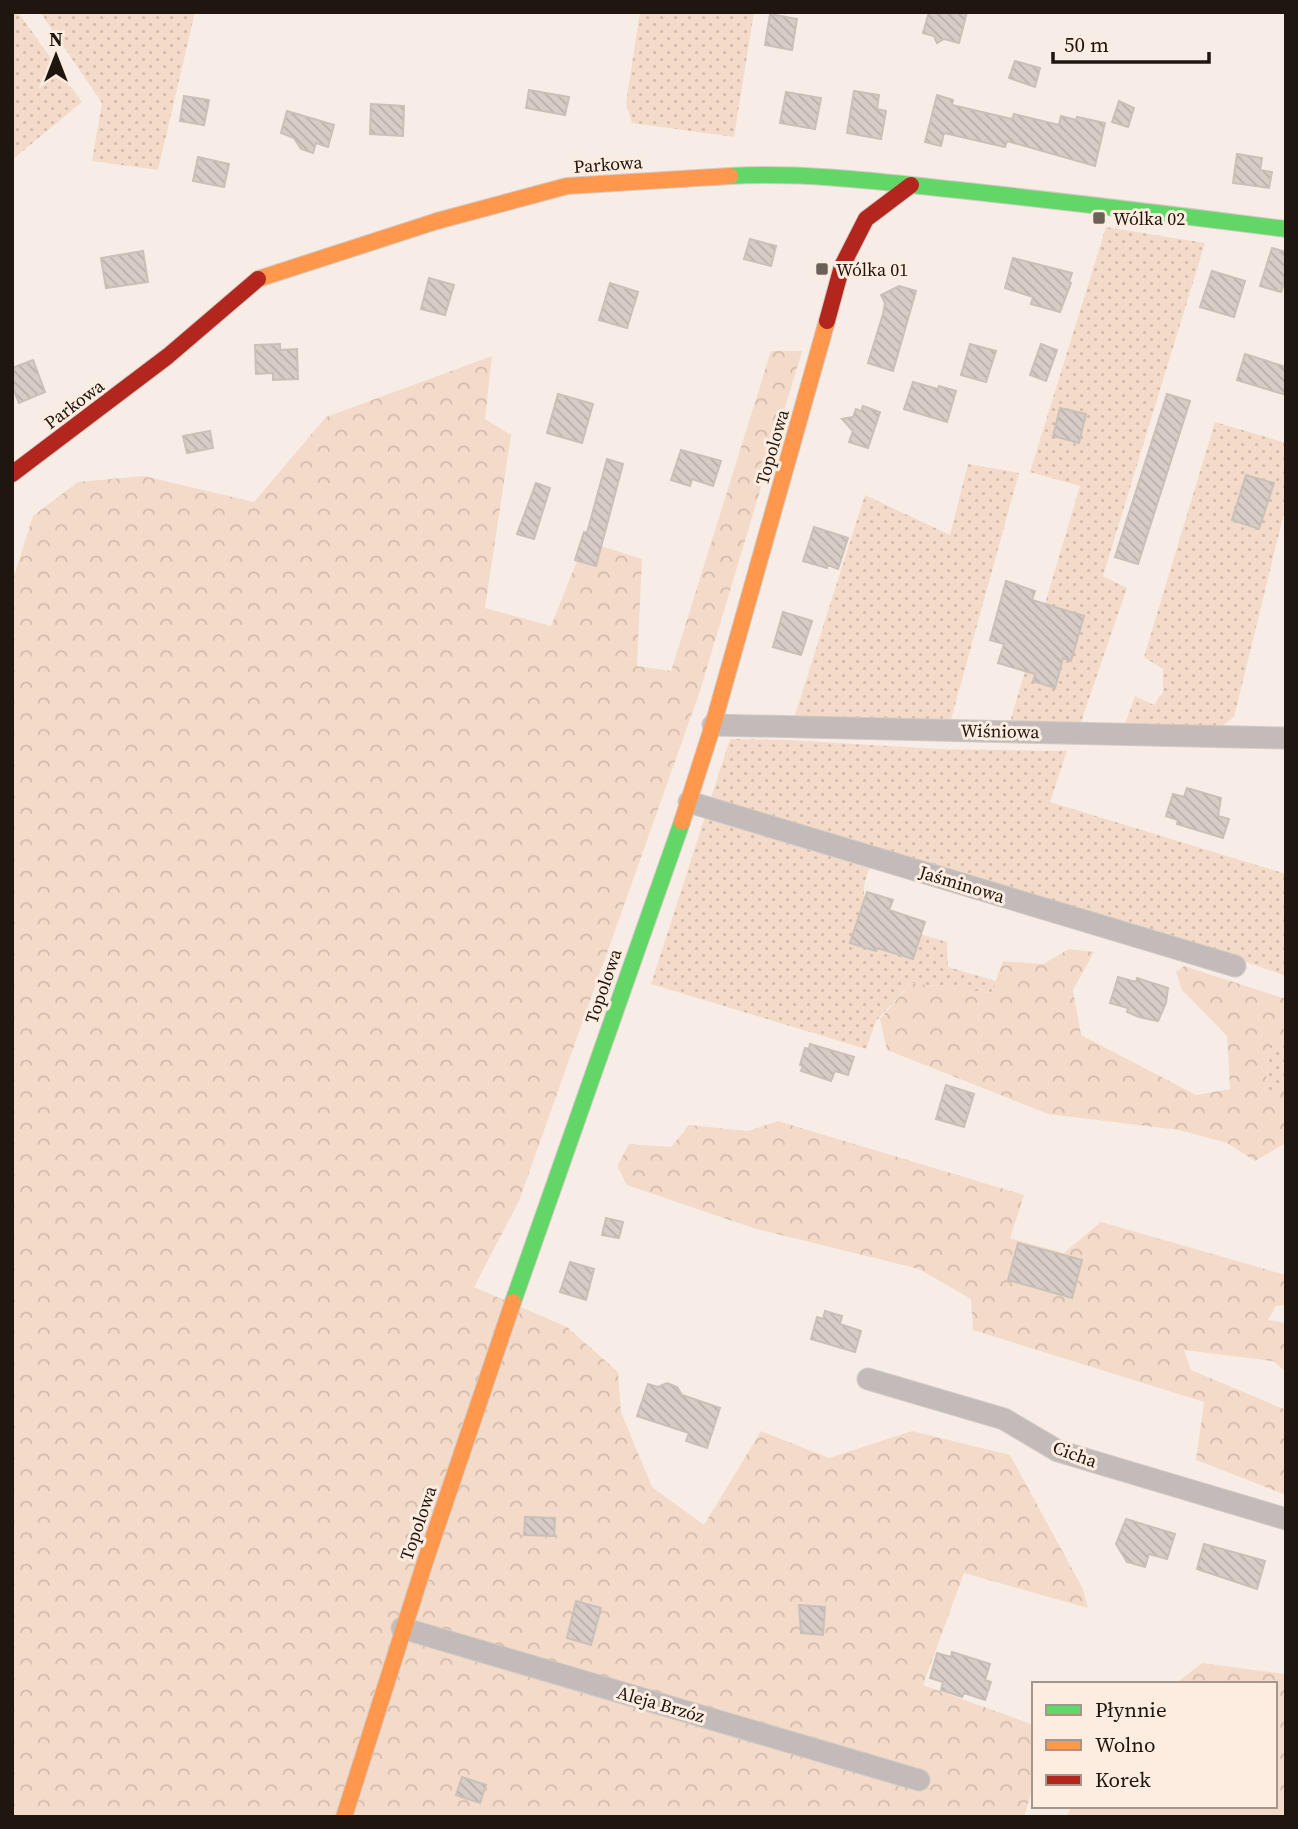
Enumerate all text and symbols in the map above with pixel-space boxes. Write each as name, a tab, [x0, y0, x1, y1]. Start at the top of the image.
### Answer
north arrow	[21, 21, 91, 91]
scale bar	[1053, 21, 1209, 65]
text: N	[49, 26, 63, 52]
text: 50 m	[1064, 30, 1109, 59]
street label: Parkowa	[573, 149, 644, 179]
place label: Wólka 02	[1113, 206, 1185, 231]
marker: Wólka 02	[1091, 210, 1107, 226]
place label: Wólka 01	[836, 257, 908, 282]
marker: Wólka 01	[814, 261, 830, 277]
street label: Parkowa	[39, 373, 110, 435]
street label: Topolowa	[749, 406, 795, 488]
street label: Wiśniowa	[960, 718, 1040, 744]
street label: Jaśminowa	[915, 859, 1009, 909]
street label: Topolowa	[579, 945, 628, 1027]
street label: Cicha	[1049, 1435, 1101, 1474]
street label: Topolowa	[394, 1482, 443, 1564]
street label: Aleja Brzóz	[614, 1680, 708, 1728]
legend	[1032, 1682, 1277, 1808]
text: Płynnie	[1095, 1695, 1167, 1724]
text: Wolno	[1095, 1730, 1156, 1759]
text: Korek	[1095, 1765, 1151, 1794]

